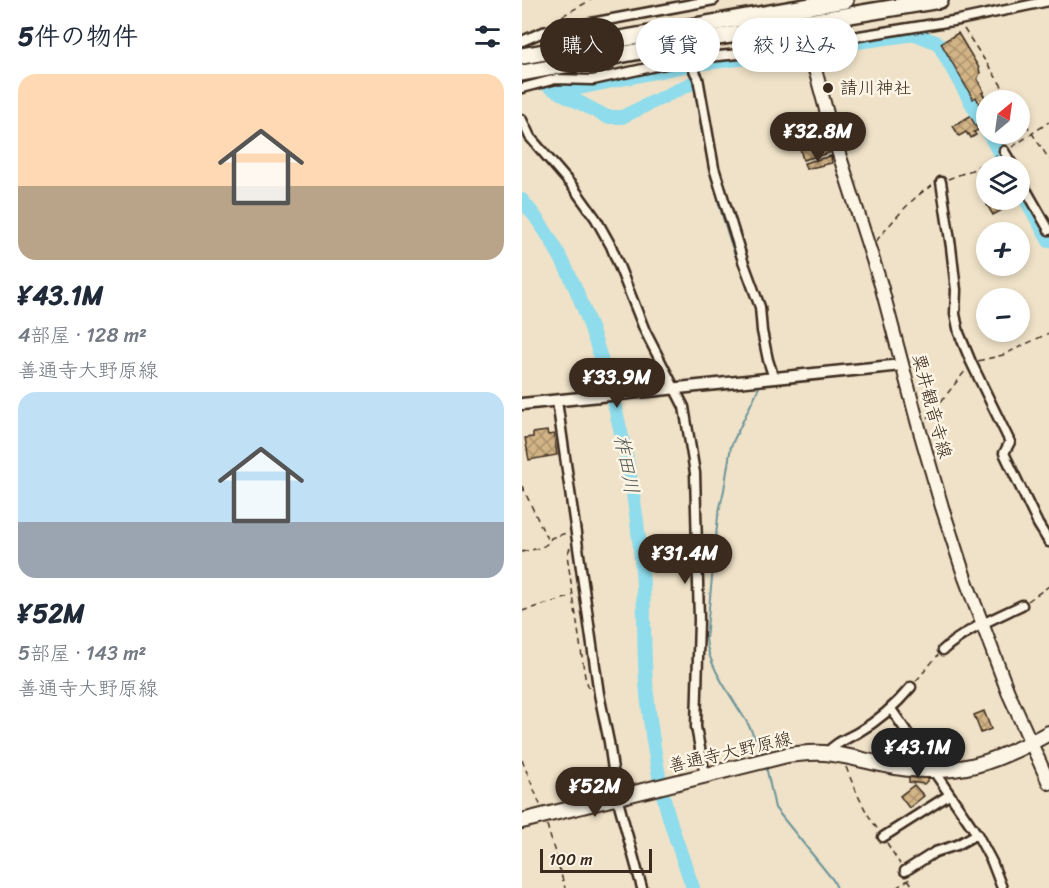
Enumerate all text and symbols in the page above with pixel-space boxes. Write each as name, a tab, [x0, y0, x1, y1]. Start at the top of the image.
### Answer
text: 5件の物件	[18, 13, 138, 59]
chip: 購入	[540, 18, 624, 72]
chip: 賃貸	[636, 18, 720, 72]
chip: 絞り込み	[732, 18, 858, 72]
icon: filters	[471, 20, 504, 53]
place label: 請川神社	[840, 72, 912, 104]
marker: 請川神社	[821, 81, 835, 95]
north arrow	[976, 90, 1030, 144]
map controls	[976, 90, 1030, 342]
pin: ¥32.8M	[769, 112, 867, 163]
icon: home	[207, 113, 315, 221]
text: ¥32.8M	[784, 114, 852, 149]
button: layers	[976, 156, 1030, 210]
button: +	[976, 222, 1030, 276]
text: ¥43.1M	[18, 272, 103, 318]
button: −	[976, 288, 1030, 342]
text: 4部屋 · 128 m²	[18, 318, 147, 353]
street label: 粟井観音寺線	[903, 350, 961, 462]
text: 善通寺大野原線	[18, 353, 158, 388]
pin: ¥33.9M	[568, 358, 666, 409]
text: ¥33.9M	[583, 360, 651, 395]
icon: home	[207, 431, 315, 539]
water label: 柞田川	[604, 431, 649, 497]
pin: ¥31.4M	[636, 534, 734, 585]
text: ¥31.4M	[652, 536, 718, 571]
text: ¥52M	[18, 590, 85, 636]
text: 5部屋 · 143 m²	[18, 636, 146, 671]
text: 善通寺大野原線	[18, 671, 158, 706]
street label: 善通寺大野原線	[665, 722, 795, 782]
pin: ¥43.1M	[869, 728, 967, 779]
text: ¥43.1M	[885, 730, 951, 765]
pin: ¥52M	[559, 767, 631, 818]
text: ¥52M	[569, 769, 621, 804]
text: 100 m	[549, 845, 593, 874]
scale bar	[540, 846, 652, 874]

